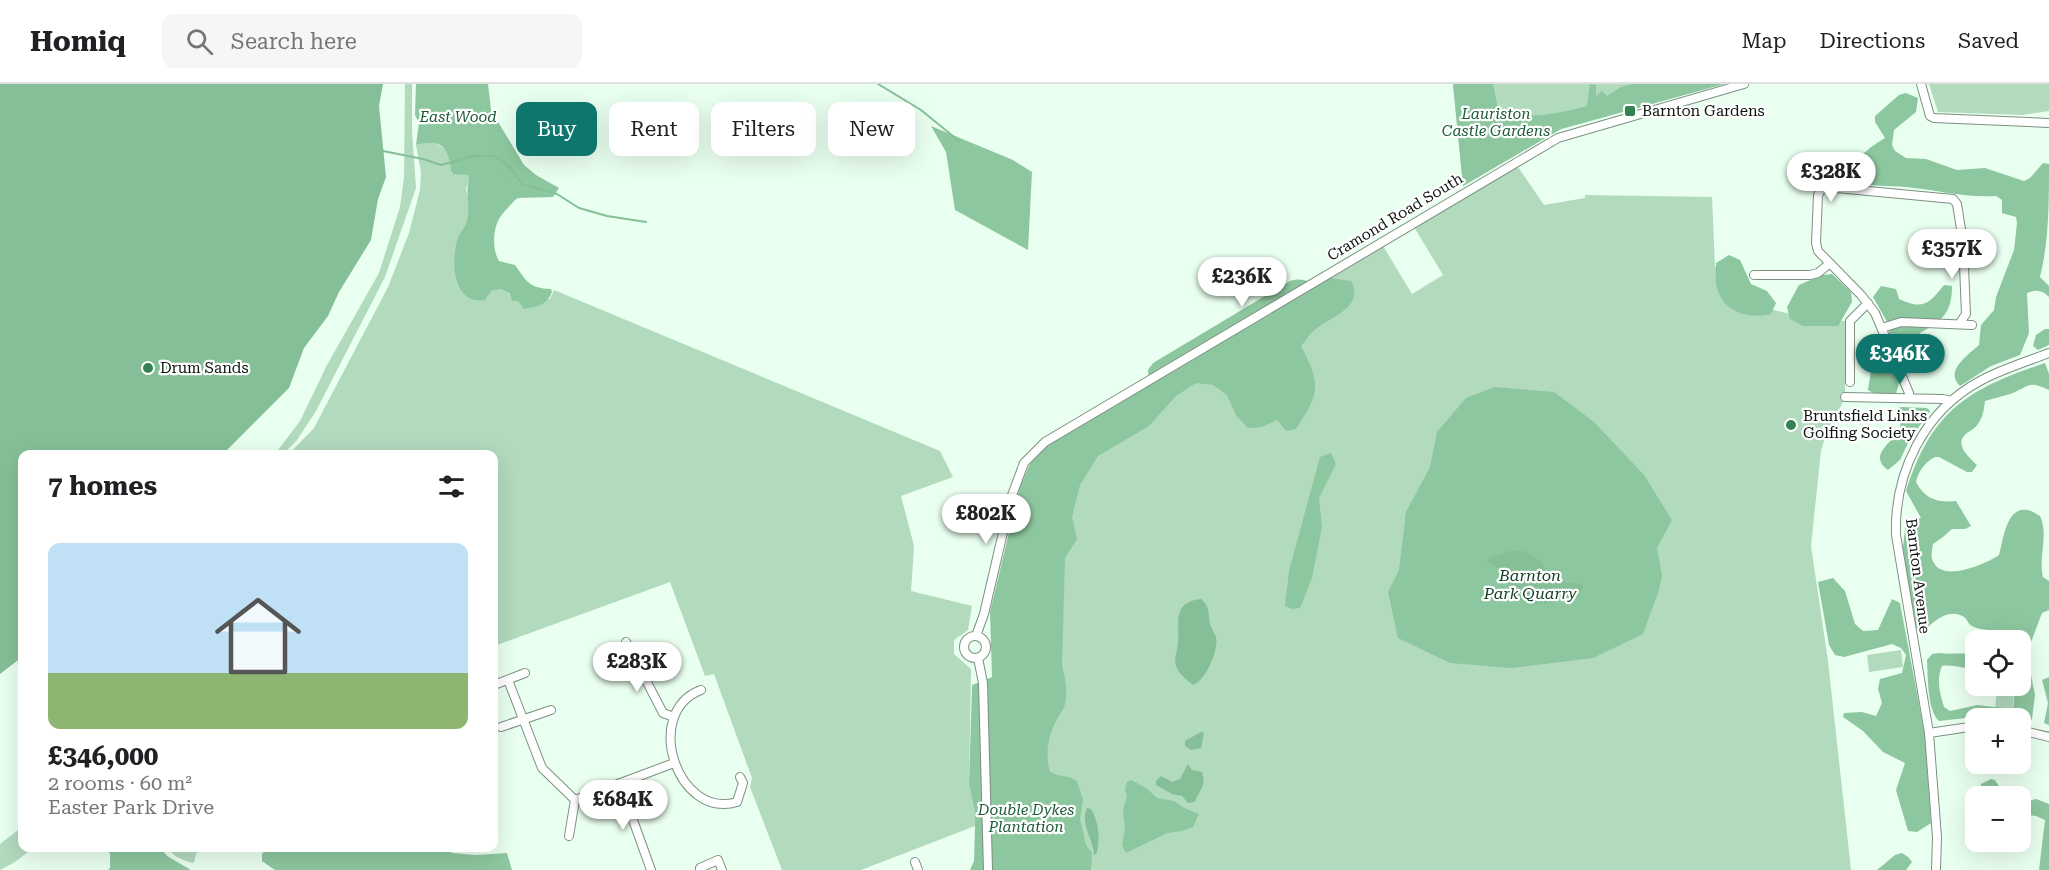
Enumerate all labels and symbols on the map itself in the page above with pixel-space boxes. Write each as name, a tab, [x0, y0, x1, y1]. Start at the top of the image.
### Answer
place label: Barnton Gardens	[1642, 102, 1765, 120]
marker: Barnton Gardens	[1623, 104, 1637, 118]
park label: Lauriston Castle Gardens	[1442, 105, 1550, 140]
park label: East Wood	[418, 108, 497, 126]
pin: £328K	[1789, 152, 1873, 203]
street label: Cramond Road South	[1324, 169, 1466, 265]
pin: £357K	[1910, 229, 1994, 280]
pin: £236K	[1200, 257, 1284, 308]
pin: £346K	[1858, 334, 1942, 385]
place label: Drum Sands	[160, 359, 249, 377]
marker: Drum Sands	[141, 361, 155, 375]
place label: Bruntsfield Links Golfing Society	[1803, 407, 1927, 442]
marker: Bruntsfield Links Golfing Society	[1784, 418, 1798, 432]
pin: £802K	[944, 494, 1028, 545]
street label: Barnton Avenue	[1902, 517, 1934, 635]
water label: Barnton Park Quarry	[1483, 566, 1577, 603]
pin: £283K	[595, 642, 679, 693]
pin: £684K	[581, 780, 665, 831]
park label: Double Dykes Plantation	[977, 801, 1074, 836]

